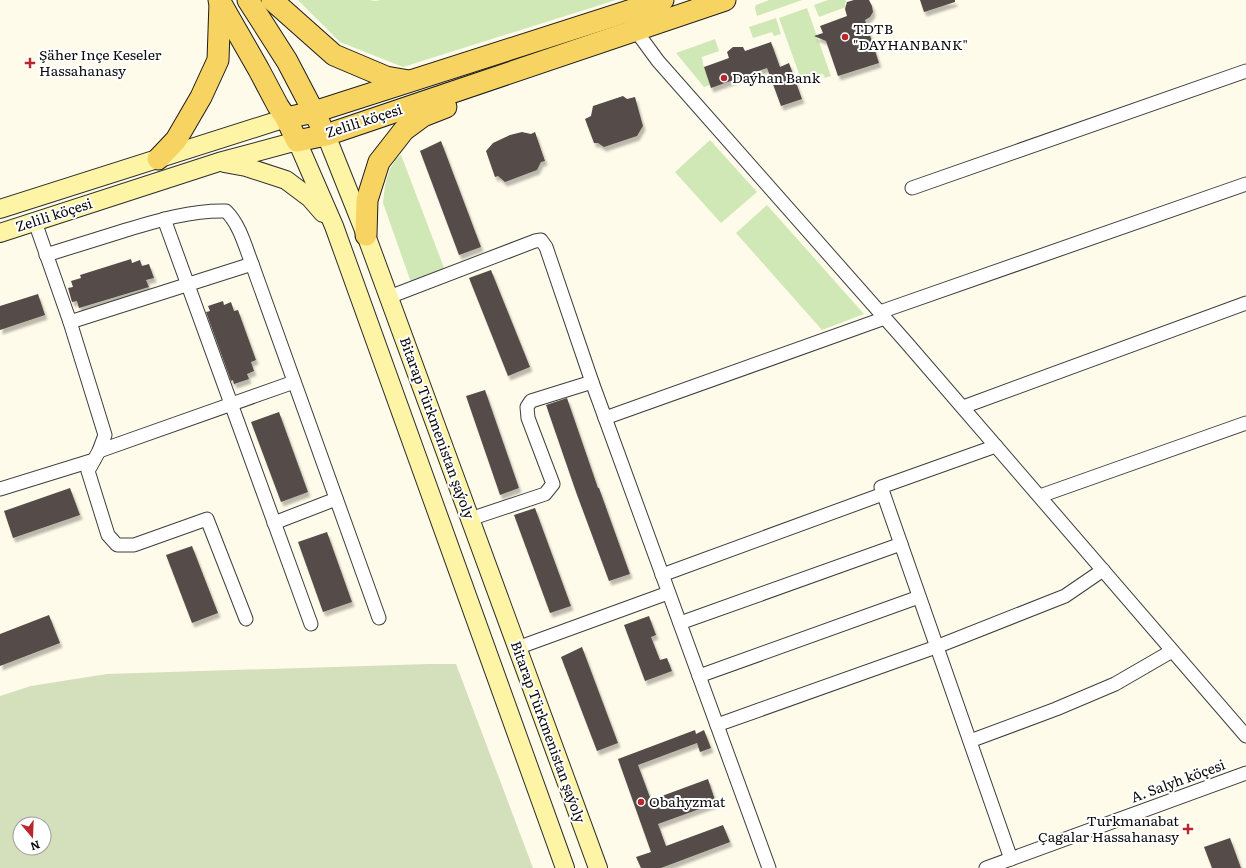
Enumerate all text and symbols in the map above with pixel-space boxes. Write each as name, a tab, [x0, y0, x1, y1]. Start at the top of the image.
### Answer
place label: TDTB "DAYHANBANK"	[853, 18, 968, 54]
marker: TDTB "DAYHANBANK"	[840, 32, 850, 42]
place label: Şäher Inçe Keseler Hassahanasy	[39, 44, 162, 80]
marker: Şäher Inçe Keseler Hassahanasy	[24, 57, 36, 69]
place label: Daýhan Bank	[732, 67, 821, 87]
marker: Daýhan Bank	[719, 73, 729, 83]
street label: Zelili köçesi	[323, 98, 405, 142]
street label: Zelili köçesi	[13, 192, 95, 236]
street label: Bitarap Türkmenistan şaýoly	[396, 334, 481, 522]
street label: Bitarap Türkmenistan şaýoly	[507, 638, 592, 826]
street label: A. Salyh köçesi	[1128, 754, 1228, 806]
place label: Obahyzmat	[649, 791, 726, 811]
marker: Obahyzmat	[636, 797, 646, 807]
place label: Turkmanabat Çagalar Hassahanasy	[1038, 810, 1180, 846]
north arrow	[12, 816, 52, 856]
marker: Turkmanabat Çagalar Hassahanasy	[1182, 823, 1194, 835]
text: N	[29, 837, 43, 855]

